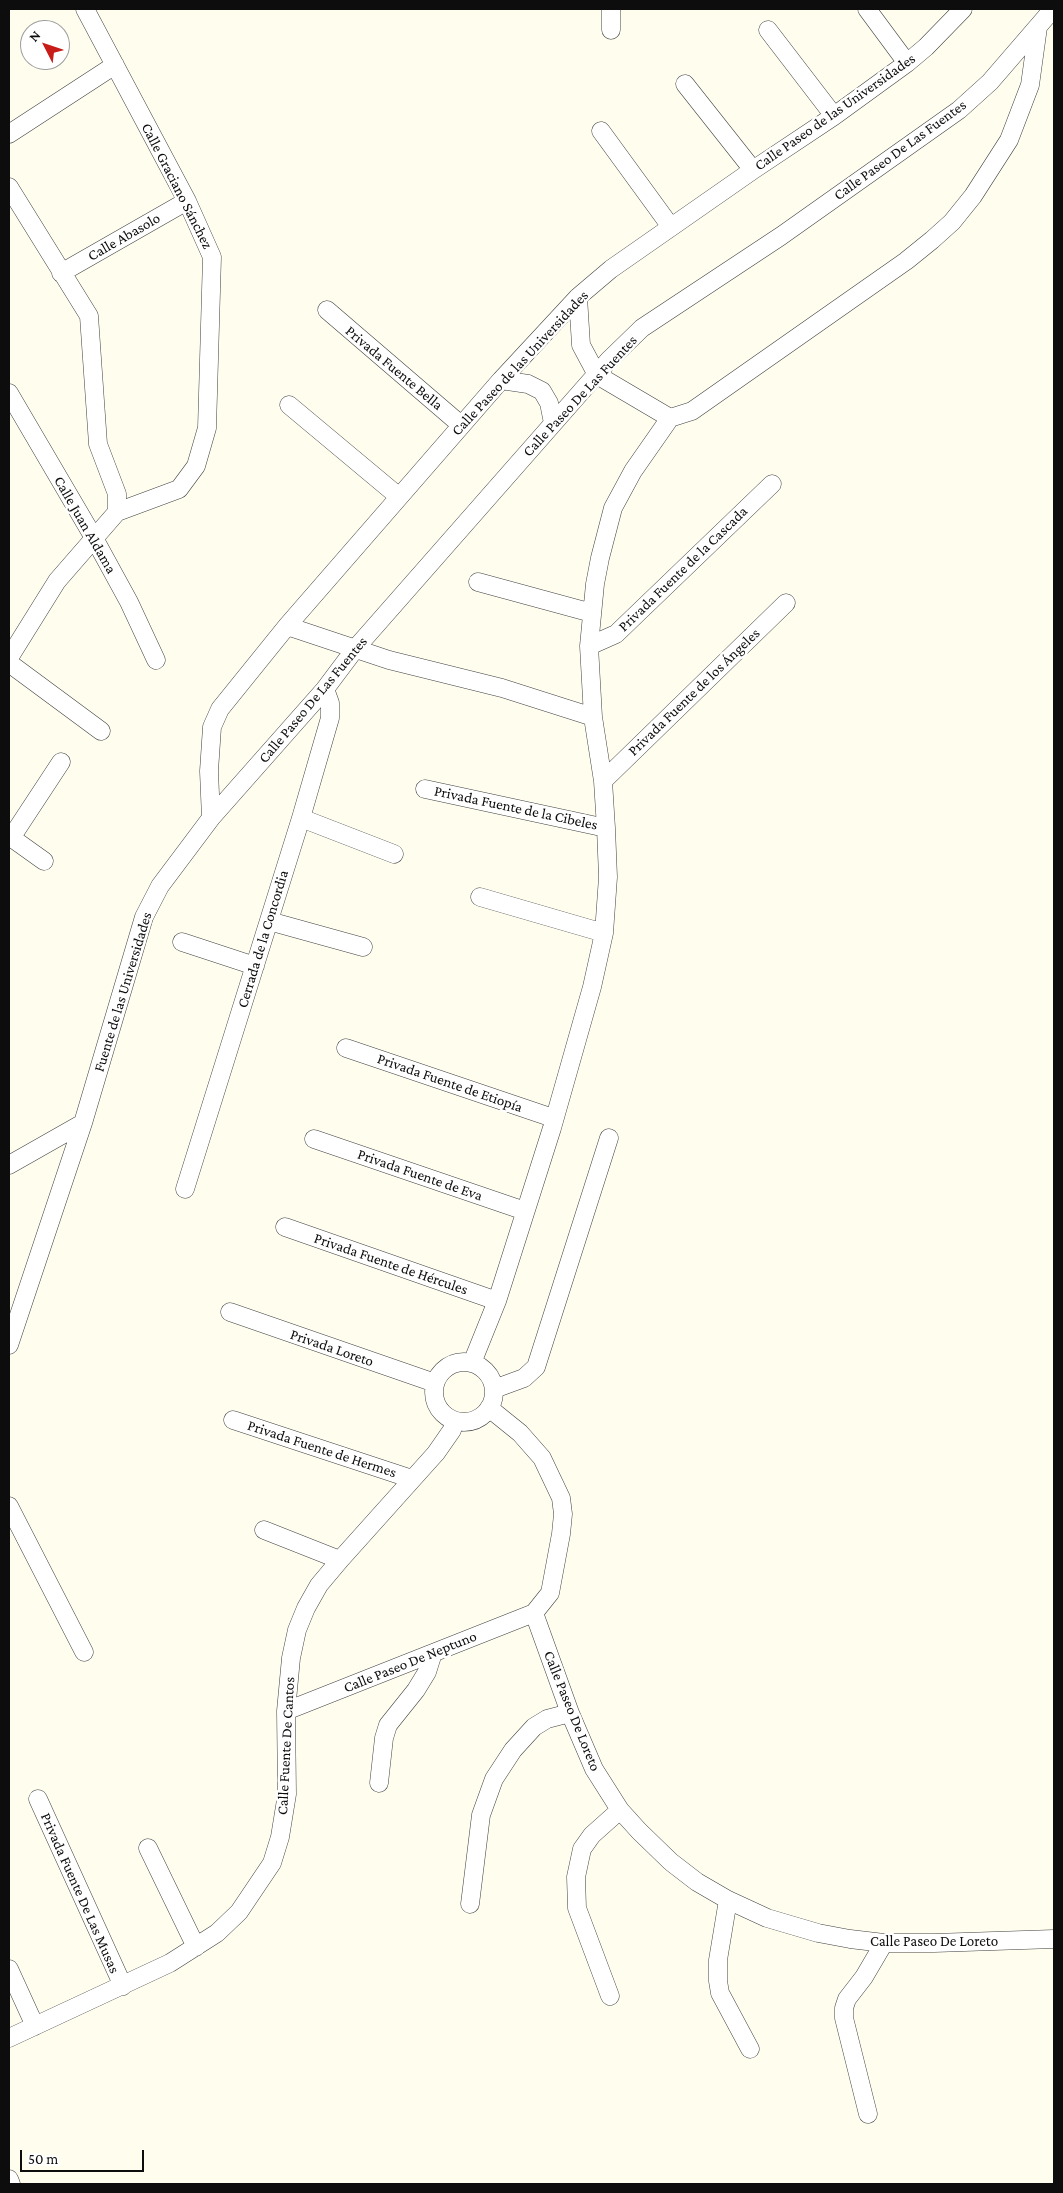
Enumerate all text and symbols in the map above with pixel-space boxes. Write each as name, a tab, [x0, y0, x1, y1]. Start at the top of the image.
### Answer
north arrow	[20, 20, 70, 70]
text: N	[25, 27, 44, 45]
street label: Calle Paseo de las Universidades	[751, 50, 919, 174]
street label: Calle Paseo De Las Fuentes	[830, 96, 970, 204]
street label: Calle Graciano Sánchez	[137, 120, 217, 252]
street label: Calle Abasolo	[85, 209, 163, 265]
street label: Calle Paseo de las Universidades	[448, 287, 592, 439]
street label: Privada Fuente Bella	[342, 322, 446, 414]
street label: Calle Paseo De Las Fuentes	[519, 331, 641, 461]
street label: Calle Juan Aldama	[50, 473, 120, 577]
street label: Privada Fuente de la Cascada	[615, 502, 751, 636]
street label: Privada Fuente de los Ángeles	[624, 624, 764, 760]
street label: Calle Paseo De Las Fuentes	[255, 633, 371, 767]
street label: Privada Fuente de la Cibeles	[433, 782, 599, 834]
street label: Cerrada de la Concordia	[233, 868, 293, 1010]
street label: Fuente de las Universidades	[90, 910, 156, 1074]
street label: Privada Fuente de Etiopía	[375, 1050, 525, 1116]
street label: Privada Fuente de Eva	[355, 1145, 485, 1205]
street label: Privada Fuente de Hércules	[312, 1229, 470, 1299]
street label: Privada Loreto	[288, 1325, 376, 1371]
street label: Privada Fuente de Hermes	[245, 1416, 399, 1482]
street label: Calle Paseo De Neptuno	[341, 1627, 479, 1697]
street label: Calle Paseo De Loreto	[540, 1648, 604, 1774]
street label: Calle Fuente De Cantos	[273, 1676, 299, 1816]
street label: Privada Fuente De Las Musas	[36, 1810, 124, 1976]
street label: Calle Paseo De Loreto	[870, 1932, 998, 1950]
scale bar	[22, 2140, 146, 2172]
text: 50 m	[28, 2151, 58, 2167]

